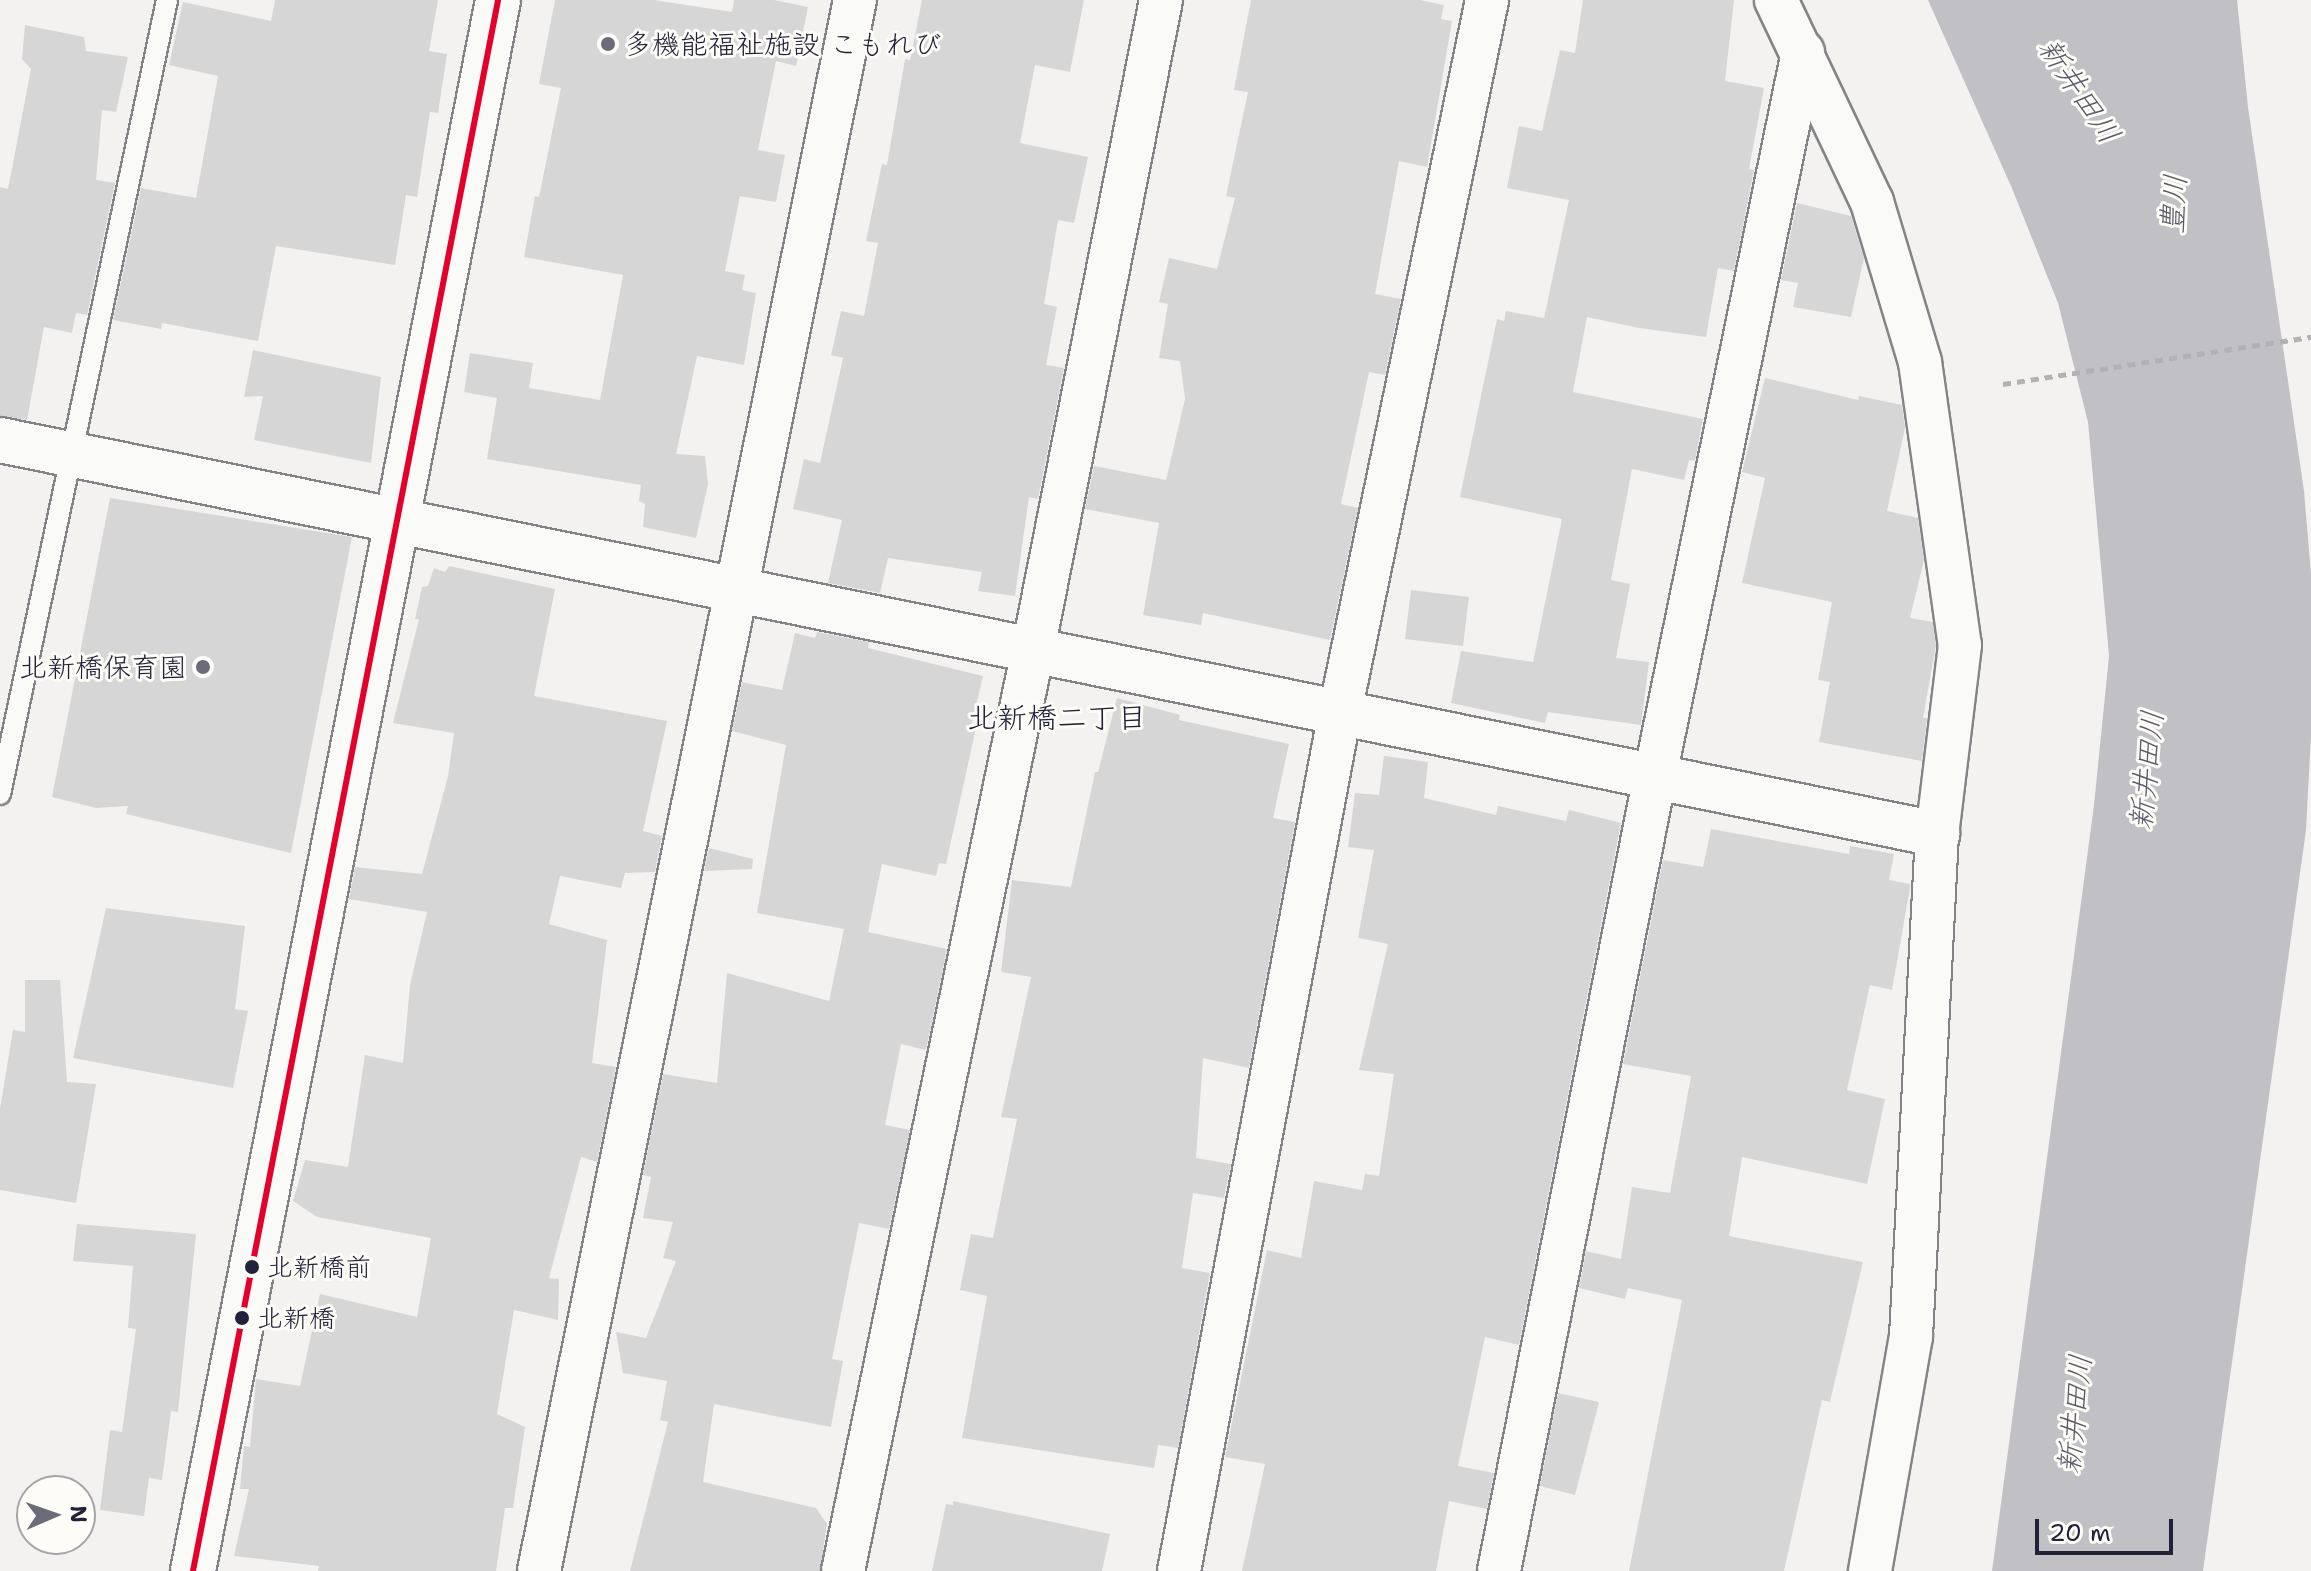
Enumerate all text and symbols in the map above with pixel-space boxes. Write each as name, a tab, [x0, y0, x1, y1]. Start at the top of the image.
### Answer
place label: 多機能福祉施設 こもれび	[624, 27, 942, 61]
water label: 新井田川	[2031, 31, 2127, 151]
marker: 多機能福祉施設 こもれび	[599, 35, 617, 53]
water label: 豊川	[2154, 173, 2194, 235]
place label: 北新橋保育園	[19, 650, 187, 684]
marker: 北新橋保育園	[194, 658, 212, 676]
district label: 北新橋二丁目	[967, 700, 1147, 736]
water label: 新井田川	[2123, 708, 2171, 832]
place label: 北新橋前	[267, 1251, 371, 1283]
marker: 北新橋前	[244, 1259, 260, 1275]
place label: 北新橋	[257, 1302, 335, 1334]
marker: 北新橋	[234, 1310, 250, 1326]
water label: 新井田川	[2051, 1352, 2099, 1476]
north arrow	[16, 1475, 96, 1555]
scale bar	[2039, 1503, 2177, 1553]
text: N	[64, 1505, 93, 1523]
text: 20 m	[2049, 1517, 2111, 1549]

